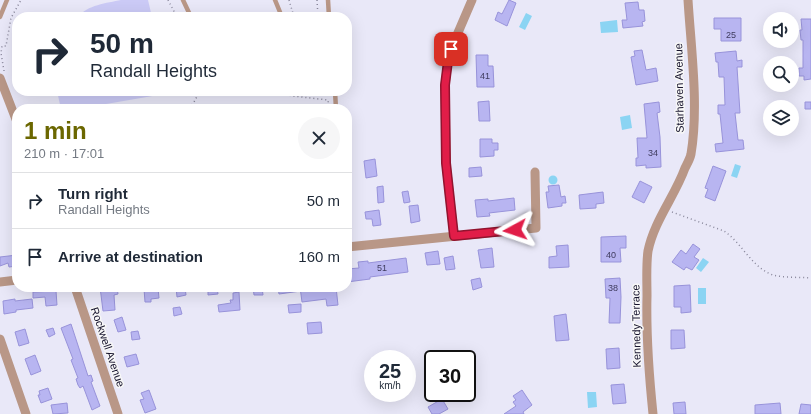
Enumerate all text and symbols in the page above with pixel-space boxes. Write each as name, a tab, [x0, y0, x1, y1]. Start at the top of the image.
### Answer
map controls	[763, 12, 799, 136]
button: sound	[763, 12, 799, 48]
icon: right	[24, 28, 76, 80]
text: 50 m	[90, 28, 154, 59]
house number: 25	[726, 30, 736, 40]
pin	[434, 32, 468, 66]
icon: arrive	[440, 38, 462, 60]
street label: Starhaven Avenue	[672, 43, 686, 133]
button: search	[763, 56, 799, 92]
text: Randall Heights	[90, 61, 217, 81]
house number: 41	[480, 71, 490, 81]
button: layers	[763, 100, 799, 136]
text: 1 min	[24, 117, 87, 144]
button: close	[298, 117, 340, 159]
text: 210 m · 17:01	[24, 146, 104, 161]
house number: 34	[648, 148, 658, 158]
text: Turn right	[58, 185, 128, 202]
icon: right	[24, 190, 46, 212]
text: 50 m	[307, 192, 340, 209]
text: Randall Heights	[58, 202, 150, 217]
position arrow	[494, 209, 536, 251]
icon: arrive	[24, 246, 46, 268]
text: Arrive at destination	[58, 248, 203, 265]
text: 160 m	[298, 248, 340, 265]
house number: 40	[606, 250, 616, 260]
house number: 51	[377, 263, 387, 273]
house number: 38	[608, 283, 618, 293]
street label: Kennedy Terrace	[629, 284, 643, 368]
street label: Rockwell Avenue	[89, 306, 127, 388]
speed limit sign: 30	[424, 350, 476, 402]
text: 25	[379, 360, 401, 382]
text: km/h	[379, 380, 401, 391]

